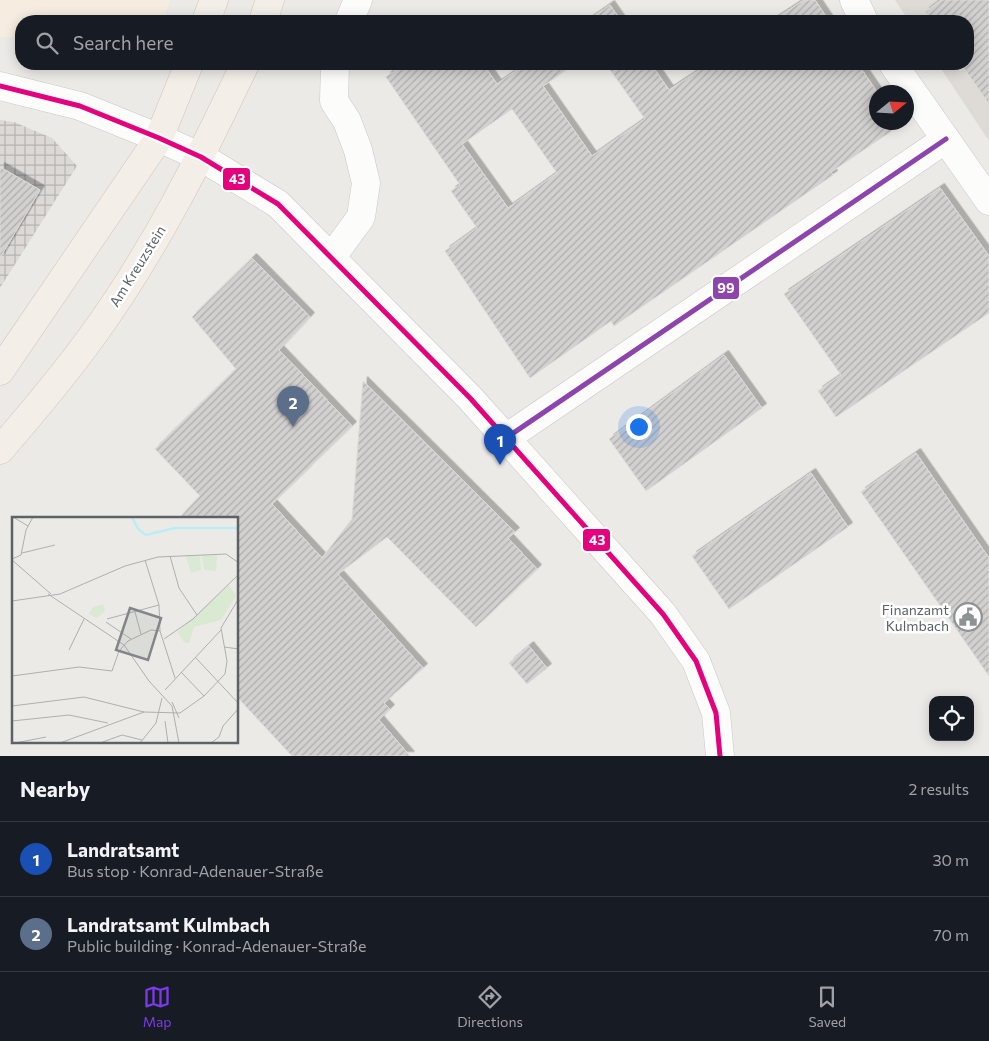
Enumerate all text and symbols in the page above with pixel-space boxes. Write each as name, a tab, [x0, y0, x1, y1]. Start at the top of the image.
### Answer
search box	[15, 15, 974, 70]
icon: search	[33, 29, 61, 57]
text: Search here	[73, 31, 173, 54]
north arrow	[869, 85, 914, 130]
line badge: 43	[222, 167, 251, 191]
text: 43	[229, 170, 245, 187]
street label: Am Kreuzstein	[105, 222, 169, 310]
line badge: 99	[712, 276, 740, 300]
text: 99	[717, 279, 735, 296]
pin: 2	[277, 386, 309, 427]
your location	[626, 414, 652, 440]
pin: 1	[484, 424, 516, 465]
inset map	[12, 517, 239, 744]
line badge: 43	[582, 528, 611, 552]
text: 43	[589, 531, 605, 548]
place label: Finanzamt Kulmbach	[882, 601, 949, 634]
public building icon: Finanzamt Kulmbach	[953, 602, 983, 632]
map controls	[929, 696, 974, 741]
button: locate	[929, 696, 974, 741]
text: Nearby	[20, 776, 90, 801]
text: 2 results	[908, 779, 969, 798]
text: Landratsamt	[67, 838, 179, 861]
text: 1	[32, 850, 40, 869]
text: 30 m	[932, 850, 969, 869]
text: Bus stop · Konrad-Adenauer-Straße	[67, 861, 323, 880]
text: Landratsamt Kulmbach	[67, 913, 270, 936]
text: 2	[31, 925, 41, 944]
text: 70 m	[933, 925, 969, 944]
text: Public building · Konrad-Adenauer-Straße	[67, 936, 366, 955]
tab: Map	[143, 983, 172, 1030]
tab: Directions	[457, 983, 523, 1030]
tab: Saved	[808, 983, 846, 1030]

